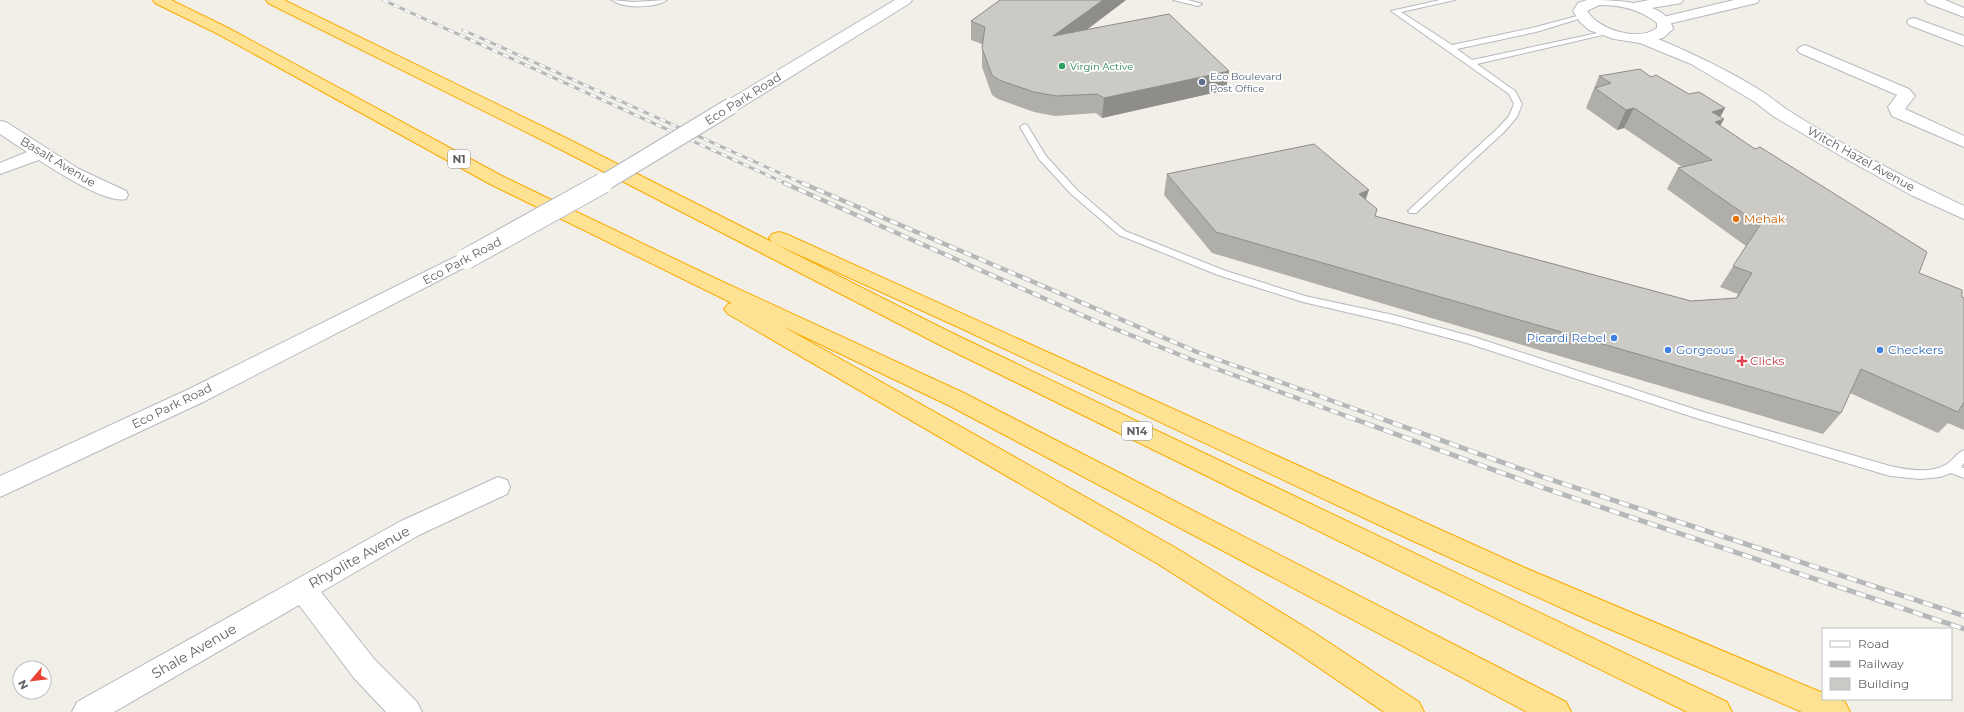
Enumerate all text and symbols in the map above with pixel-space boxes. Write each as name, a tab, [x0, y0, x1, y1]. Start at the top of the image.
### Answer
place label: Virgin Active	[1070, 60, 1133, 73]
marker: Virgin Active	[1057, 61, 1067, 71]
street label: Eco Park Road	[702, 69, 784, 128]
place label: Eco Boulevard Post Office	[1210, 70, 1282, 95]
marker: Eco Boulevard Post Office	[1197, 77, 1207, 87]
street label: Witch Hazel Avenue	[1805, 123, 1918, 194]
street label: Basalt Avenue	[18, 133, 99, 190]
road number: N1	[448, 150, 470, 168]
place label: Mehak	[1744, 211, 1786, 226]
marker: Mehak	[1731, 214, 1741, 224]
street label: Eco Park Road	[420, 233, 504, 288]
place label: Picardi Rebel	[1527, 330, 1606, 345]
marker: Picardi Rebel	[1609, 333, 1619, 343]
place label: Gorgeous	[1676, 342, 1735, 357]
place label: Checkers	[1888, 342, 1943, 357]
marker: Gorgeous	[1663, 345, 1673, 355]
marker: Checkers	[1875, 345, 1885, 355]
place label: Clicks	[1750, 353, 1785, 368]
marker: Clicks	[1737, 356, 1747, 366]
street label: Eco Park Road	[129, 380, 214, 431]
road number: N14	[1122, 422, 1152, 440]
street label: Rhyolite Avenue	[305, 522, 413, 592]
street label: Shale Avenue	[148, 619, 240, 683]
legend	[1822, 628, 1952, 700]
text: Road	[1858, 636, 1889, 651]
text: Railway	[1858, 656, 1904, 671]
north arrow	[12, 660, 52, 700]
text: Building	[1858, 676, 1909, 691]
text: N	[15, 677, 31, 692]

